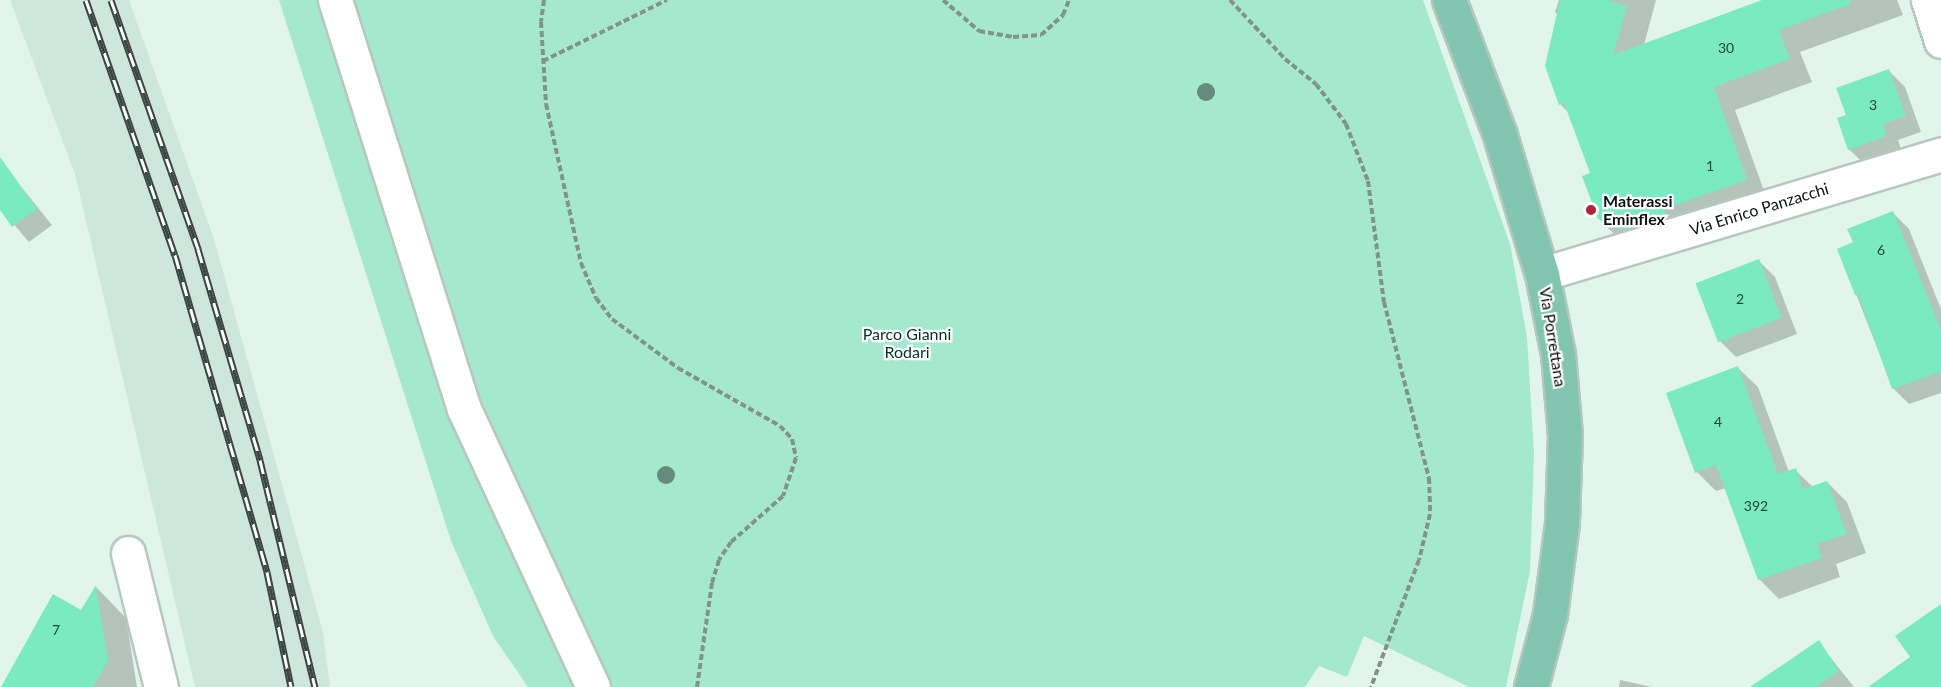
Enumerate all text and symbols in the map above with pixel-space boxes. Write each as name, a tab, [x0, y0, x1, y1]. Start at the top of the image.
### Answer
house number: 30	[1718, 40, 1734, 56]
house number: 3	[1869, 97, 1877, 113]
house number: 1	[1706, 158, 1714, 174]
street label: Via Enrico Panzacchi	[1687, 179, 1831, 239]
place label: Materassi Eminflex	[1603, 191, 1672, 229]
marker: Materassi Eminflex	[1584, 203, 1598, 217]
house number: 6	[1877, 242, 1885, 258]
street label: Via Porrettana	[1536, 286, 1570, 388]
house number: 2	[1736, 291, 1744, 307]
park label: Parco Gianni Rodari	[863, 324, 951, 362]
house number: 4	[1714, 414, 1722, 430]
house number: 392	[1744, 498, 1768, 514]
house number: 7	[52, 622, 60, 638]

